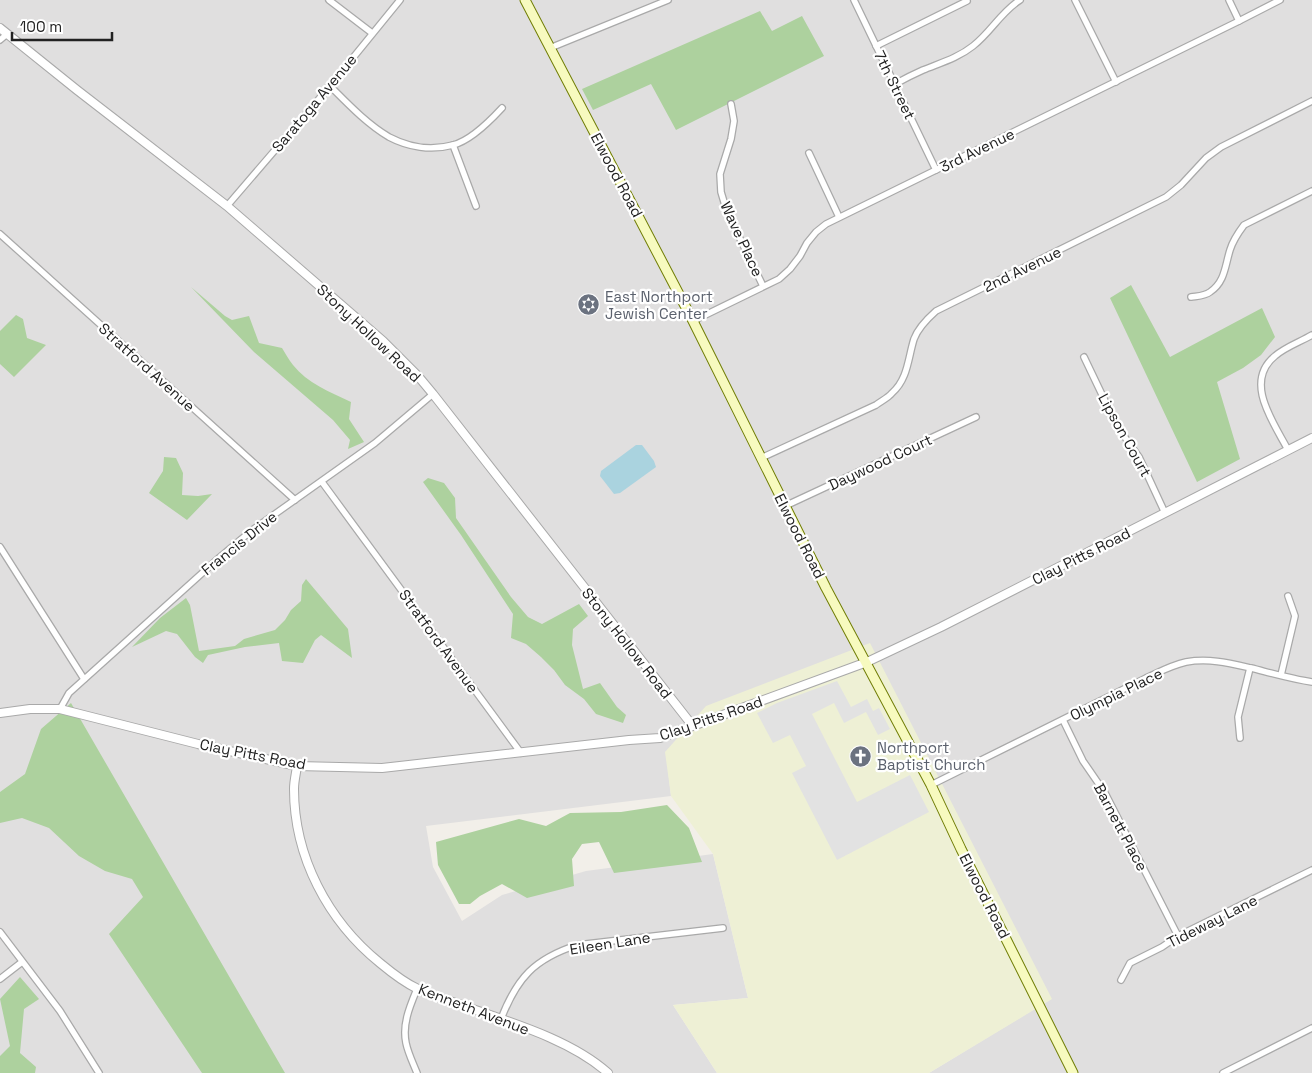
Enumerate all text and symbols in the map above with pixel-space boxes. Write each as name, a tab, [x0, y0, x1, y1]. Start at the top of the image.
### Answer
scale bar	[12, 10, 112, 42]
text: 100 m	[20, 17, 62, 36]
street label: 7th Street	[870, 47, 920, 123]
street label: Saratoga Avenue	[267, 50, 361, 156]
street label: 3rd Avenue	[937, 124, 1018, 176]
street label: Elwood Road	[587, 130, 647, 220]
street label: Wave Place	[716, 198, 768, 280]
street label: 2nd Avenue	[980, 242, 1064, 296]
street label: Stony Hollow Road	[313, 280, 425, 386]
place label: East Northport Jewish Center	[605, 287, 713, 323]
synagogue icon: East Northport Jewish Center	[577, 293, 601, 317]
street label: Stratford Avenue	[95, 319, 199, 415]
street label: Lipson Court	[1094, 390, 1156, 480]
street label: Daywood Court	[825, 430, 935, 494]
street label: Elwood Road	[770, 490, 830, 582]
street label: Francis Drive	[197, 507, 281, 579]
street label: Clay Pitts Road	[1029, 523, 1133, 589]
street label: Stony Hollow Road	[578, 584, 676, 702]
street label: Stratford Avenue	[395, 586, 483, 697]
street label: Olympia Place	[1067, 663, 1165, 725]
street label: Clay Pitts Road	[657, 691, 765, 745]
street label: Clay Pitts Road	[198, 734, 308, 774]
place label: Northport Baptist Church	[877, 738, 985, 774]
church icon: Northport Baptist Church	[849, 744, 873, 768]
street label: Barnett Place	[1090, 780, 1152, 874]
street label: Elwood Road	[955, 850, 1015, 942]
street label: Tideway Lane	[1164, 890, 1261, 952]
street label: Eileen Lane	[568, 927, 652, 959]
street label: Kenneth Avenue	[416, 979, 532, 1039]

